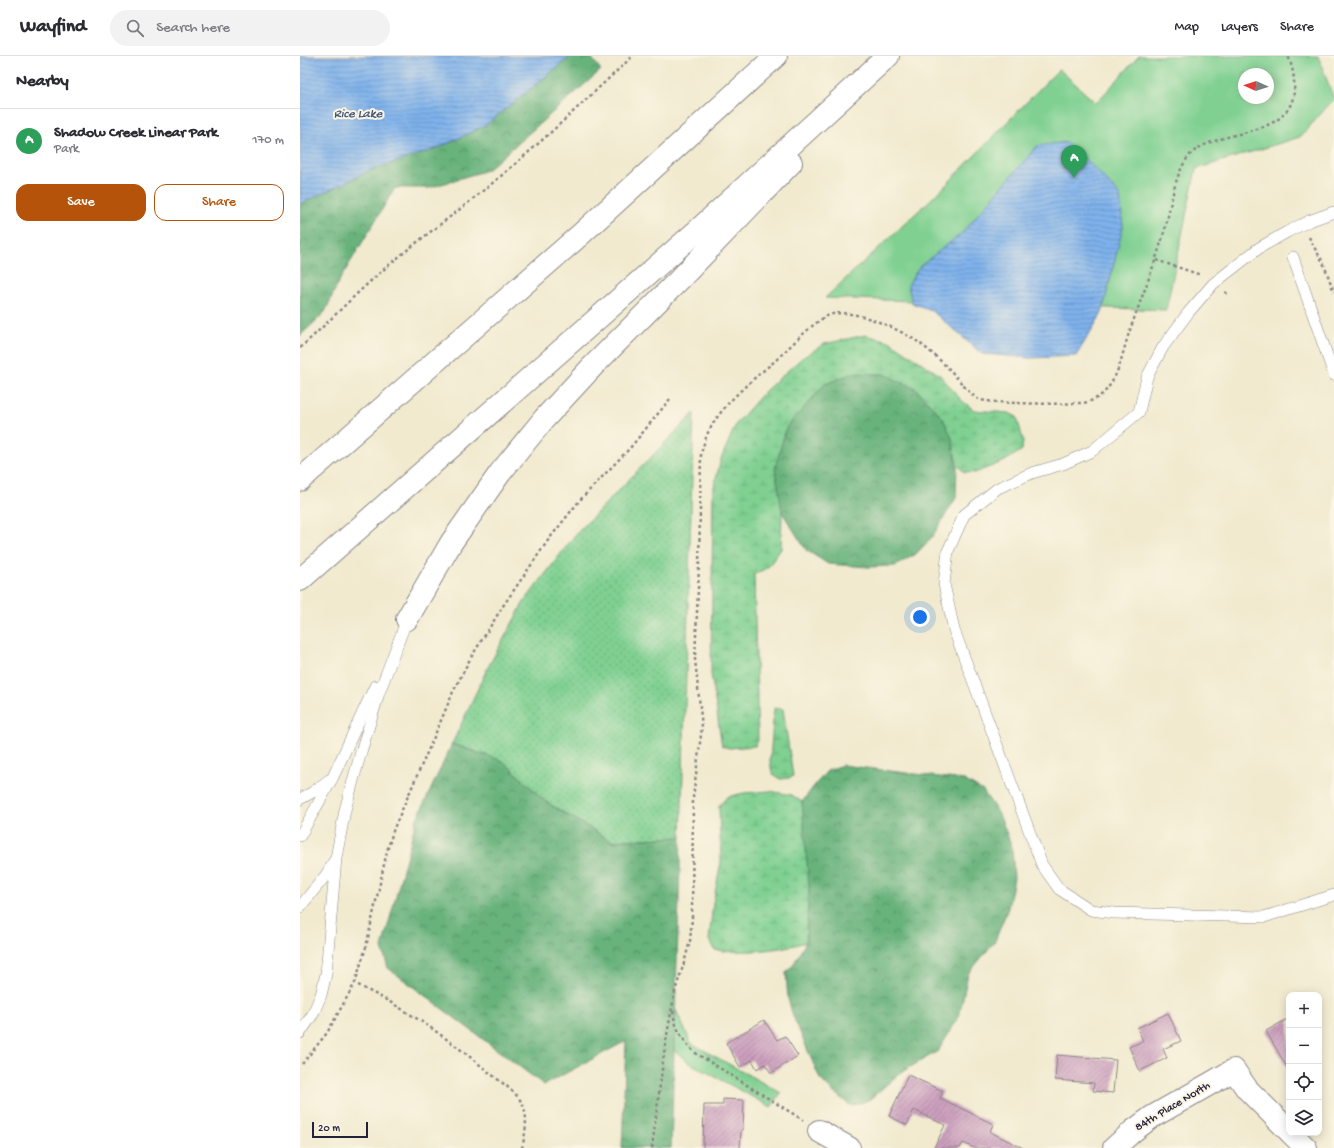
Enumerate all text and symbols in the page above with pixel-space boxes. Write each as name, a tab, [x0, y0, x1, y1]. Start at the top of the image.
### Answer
search box	[110, 10, 390, 46]
text: Wayfind	[20, 16, 86, 39]
icon: search	[124, 17, 146, 39]
text: Search here	[156, 19, 230, 37]
text: Map	[1175, 19, 1199, 36]
text: Layers	[1221, 19, 1258, 36]
text: Share	[1280, 19, 1314, 36]
north arrow	[1238, 68, 1274, 104]
text: Nearby	[16, 72, 69, 92]
water label: Rice Lake	[334, 107, 383, 122]
text: Shadow Creek Linear Park	[54, 124, 218, 142]
text: A	[25, 133, 33, 148]
text: 170 m	[252, 133, 284, 148]
text: Park	[54, 142, 79, 157]
pin: A	[1061, 145, 1087, 178]
button: Save	[16, 184, 146, 221]
button: Share	[154, 184, 284, 221]
your location	[910, 607, 930, 627]
map controls	[1286, 992, 1322, 1136]
button: +	[1286, 992, 1322, 1028]
button: −	[1286, 1028, 1322, 1064]
button: locate	[1286, 1064, 1322, 1100]
street label: 84th Place North	[1133, 1079, 1214, 1135]
button: layers	[1286, 1100, 1322, 1136]
scale bar	[312, 1120, 368, 1139]
text: 20 m	[318, 1123, 340, 1135]

